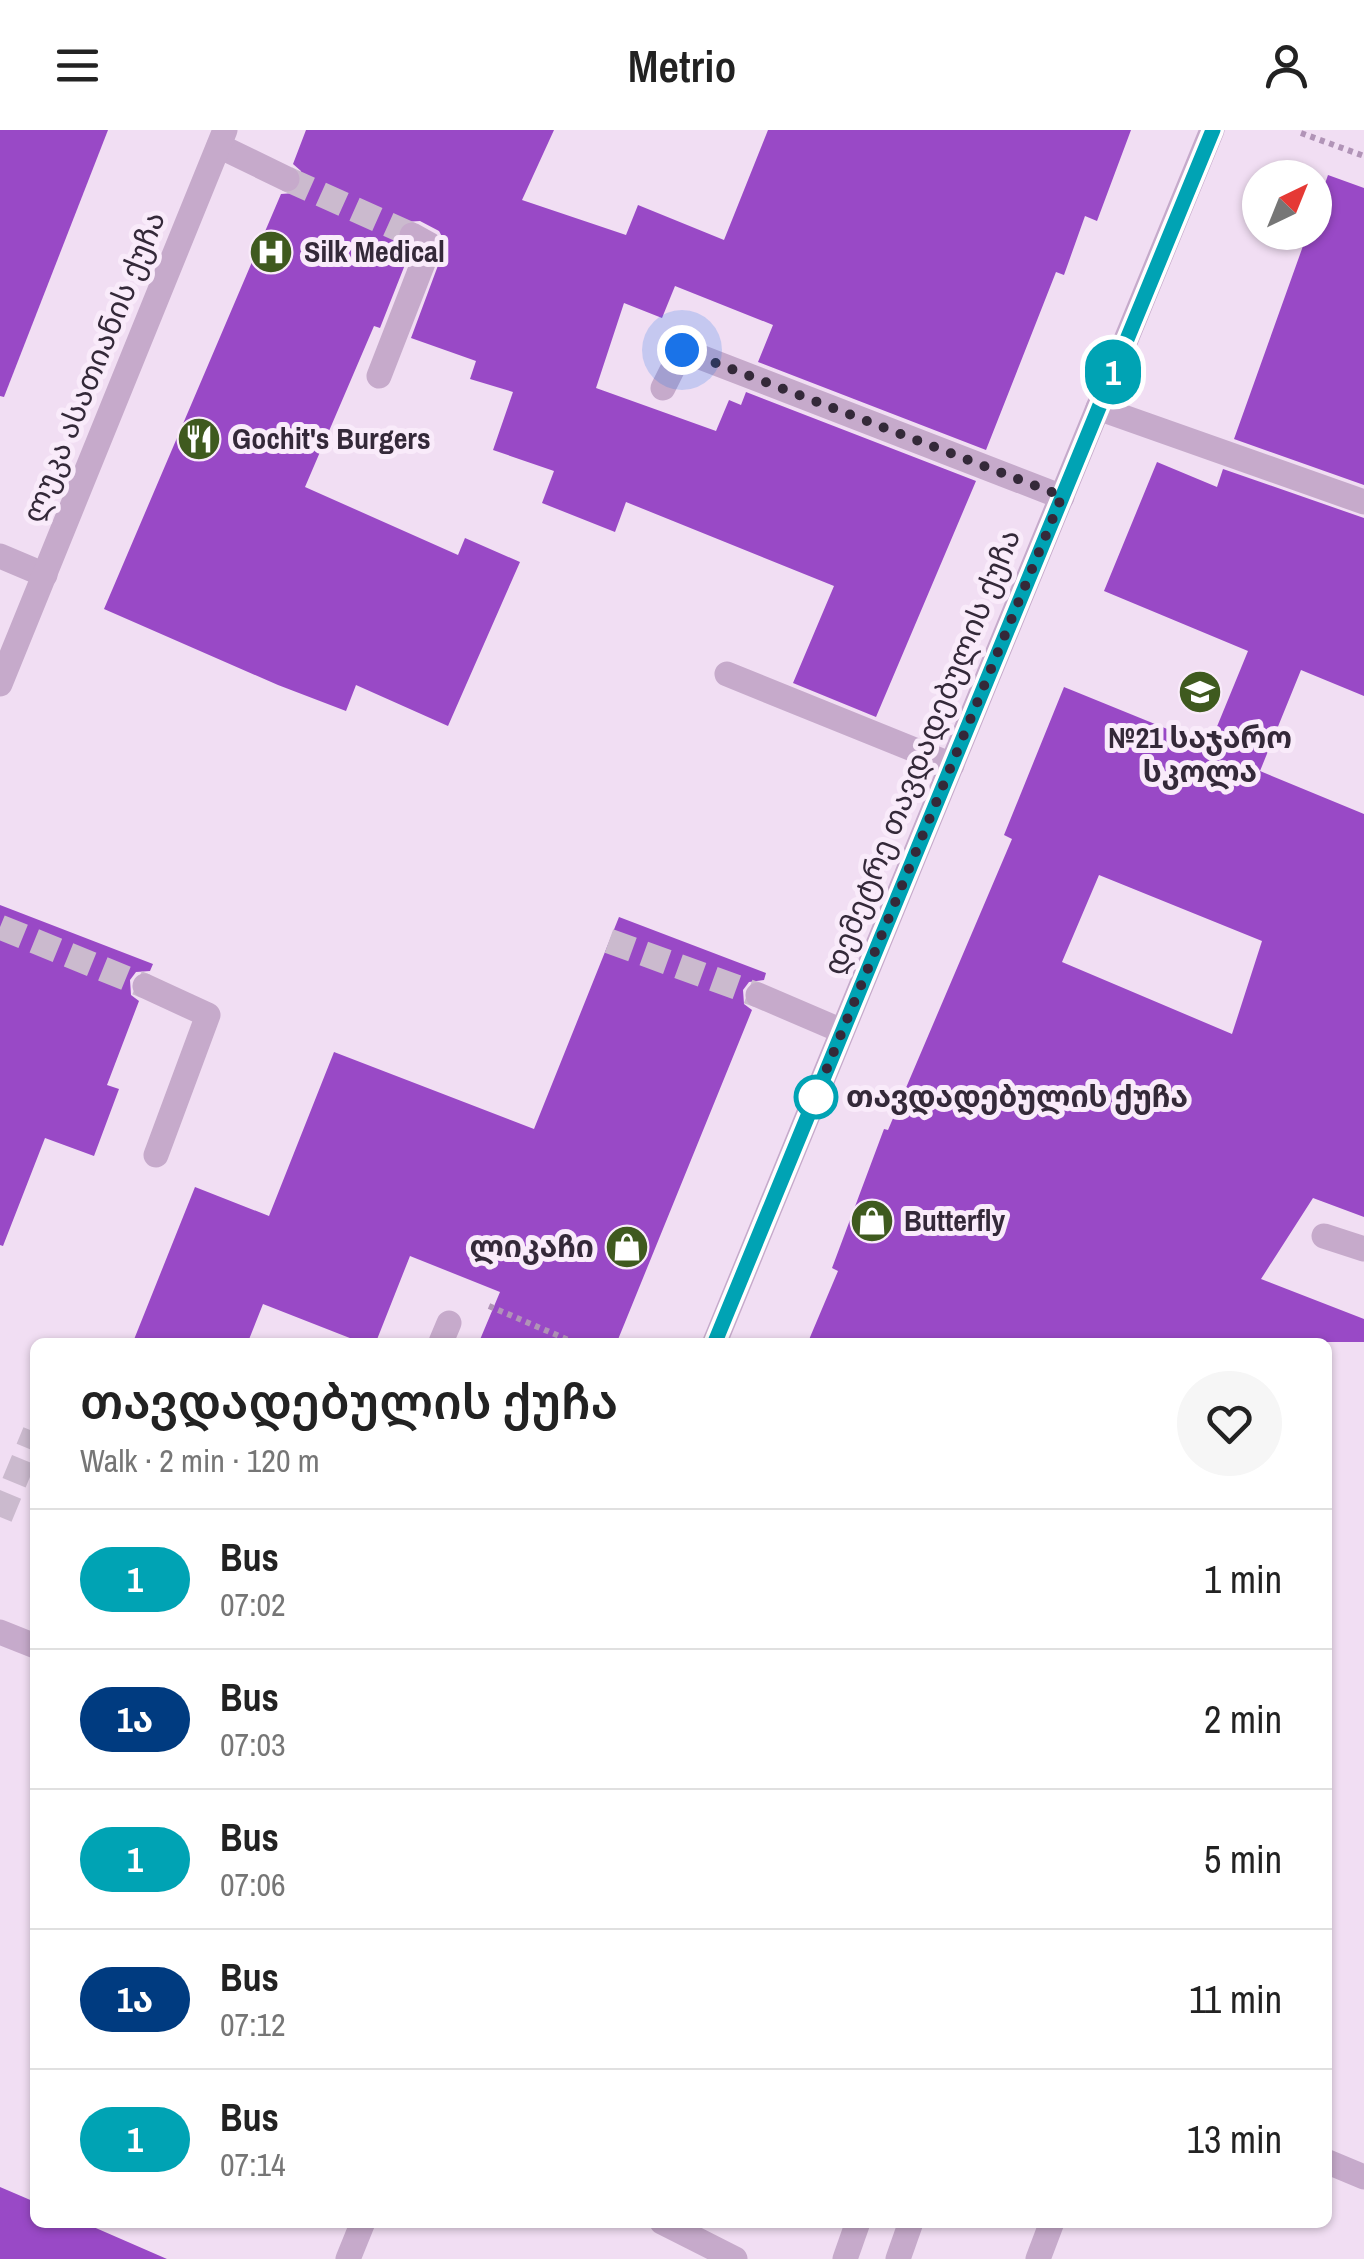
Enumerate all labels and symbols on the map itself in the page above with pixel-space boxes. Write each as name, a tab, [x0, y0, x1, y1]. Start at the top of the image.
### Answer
north arrow	[1242, 160, 1332, 250]
street label: ლუკა ასათიანის ქუჩა	[12, 205, 174, 528]
hospital icon: Silk Medical	[248, 229, 294, 275]
place label: Silk Medical	[304, 231, 445, 271]
your location	[657, 325, 707, 375]
line badge: 1	[1080, 340, 1146, 404]
restaurant icon: Gochit's Burgers	[176, 416, 222, 462]
place label: Gochit's Burgers	[232, 418, 431, 458]
street label: დემეტრე თავდადებულის ქუჩა	[813, 523, 1029, 980]
school or university icon: №21 საჯარო სკოლა	[1177, 669, 1223, 715]
place label: №21 საჯარო სკოლა	[1108, 717, 1292, 791]
marker: თავდადებულის ქუჩა	[795, 1076, 837, 1118]
place label: თავდადებულის ქუჩა	[846, 1076, 1188, 1116]
shop icon: Butterfly	[849, 1198, 895, 1244]
place label: Butterfly	[904, 1200, 1005, 1240]
shop icon: ლიკაჩი	[604, 1224, 650, 1270]
place label: ლიკაჩი	[469, 1226, 594, 1266]

